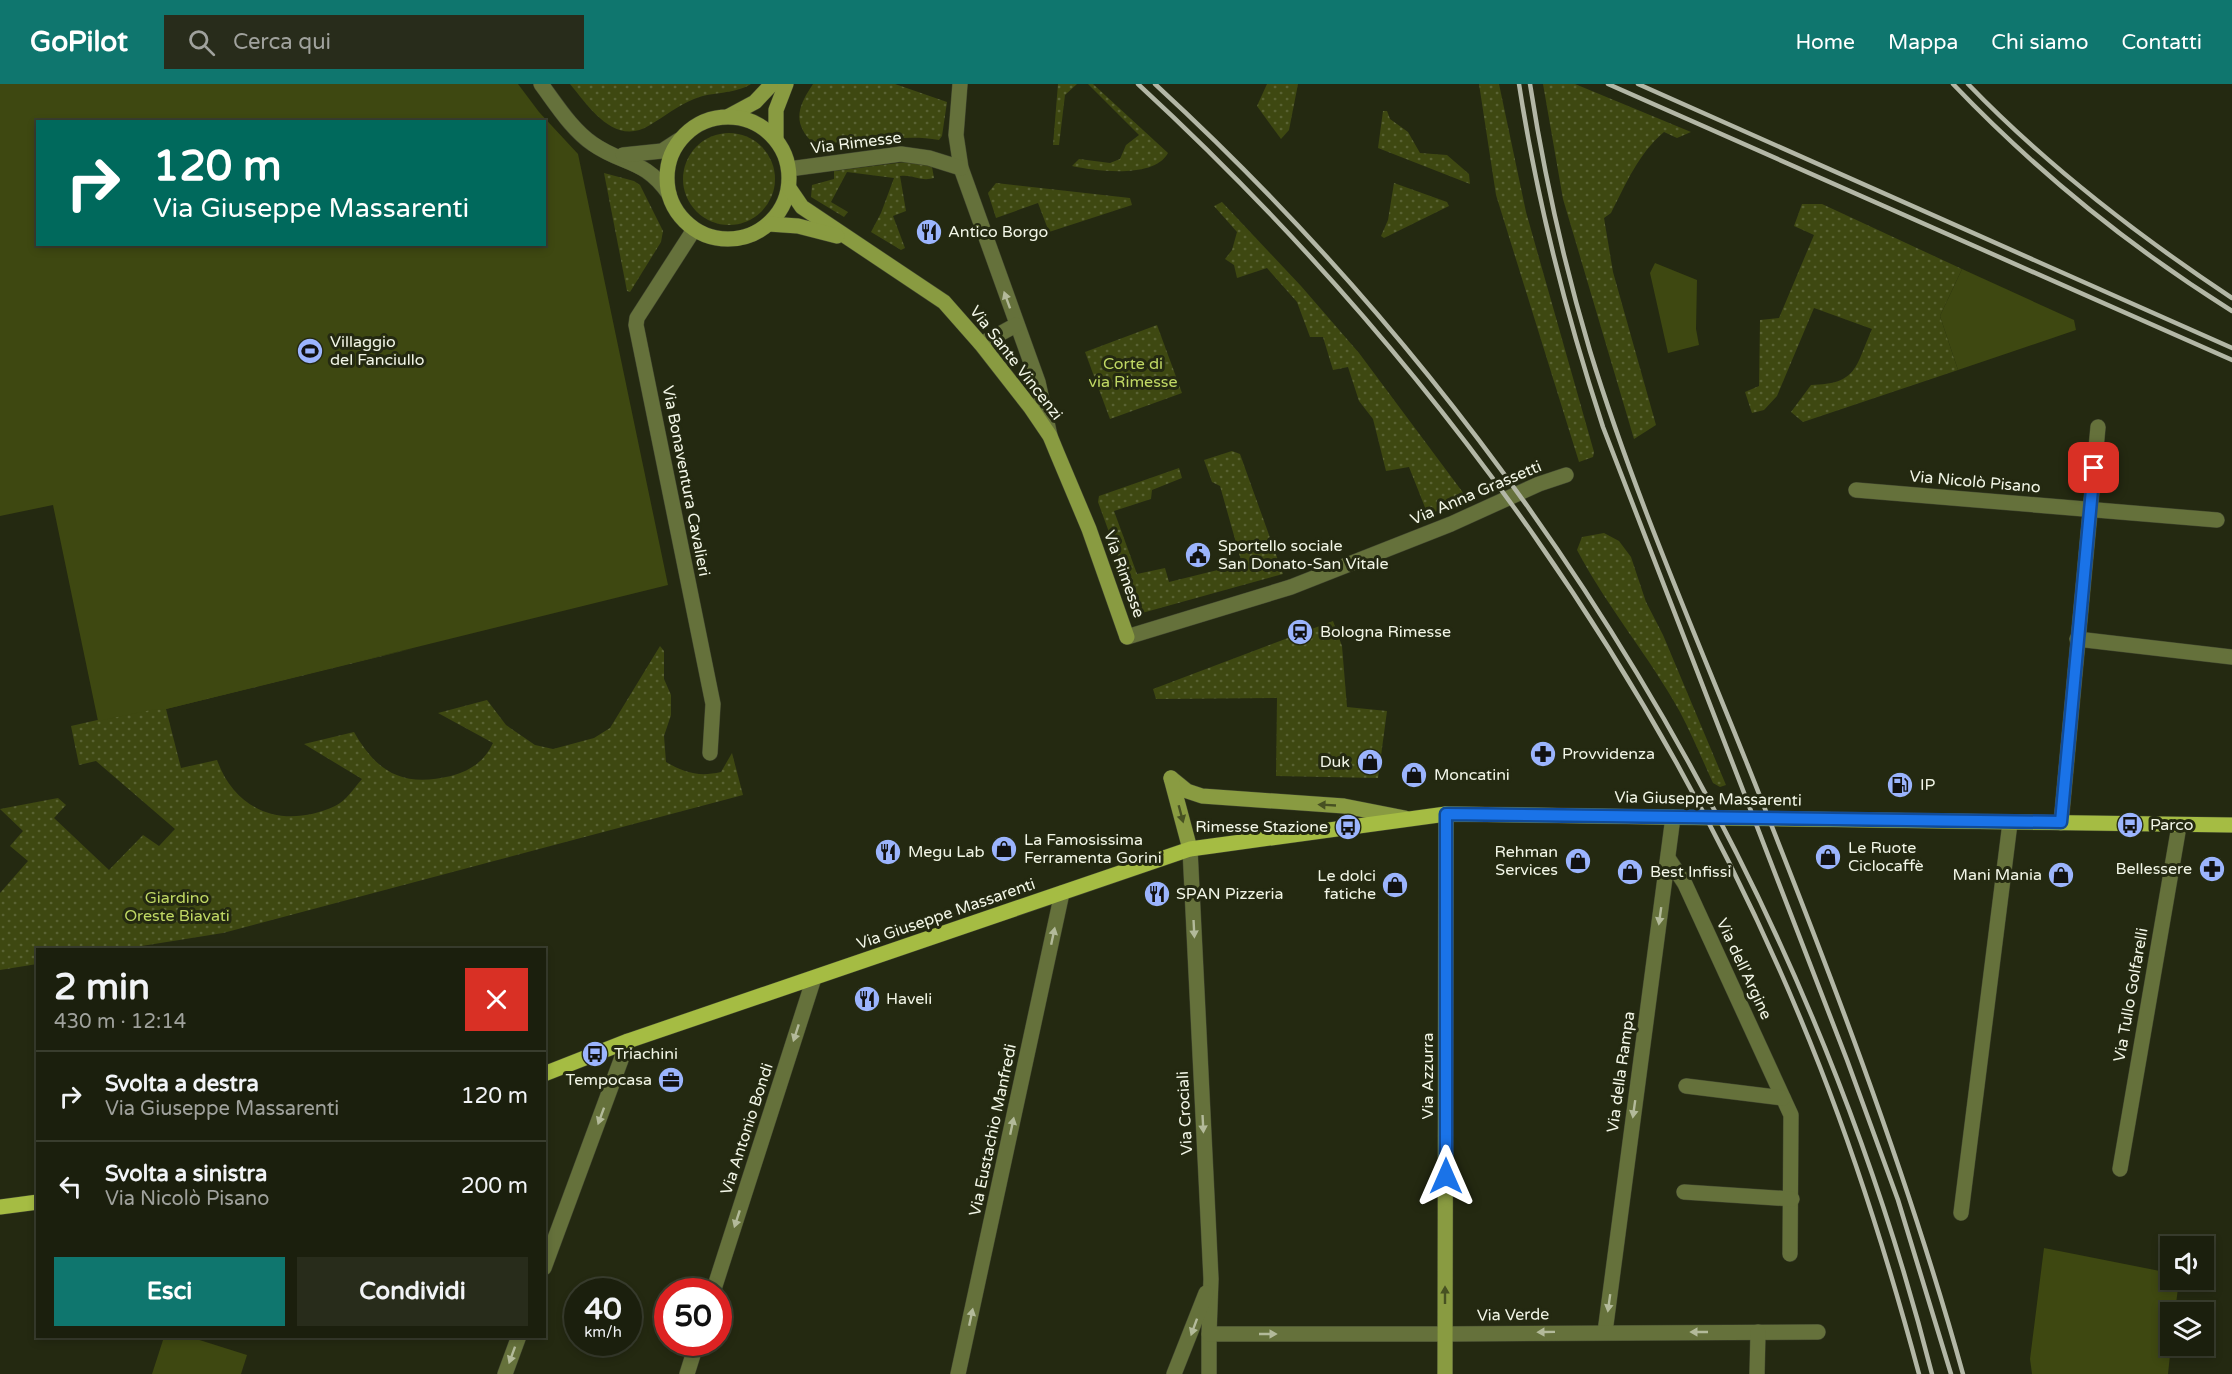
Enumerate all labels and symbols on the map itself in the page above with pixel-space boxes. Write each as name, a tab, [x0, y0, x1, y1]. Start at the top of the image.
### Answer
street label: Via Rimesse	[809, 127, 903, 159]
restaurant icon: Antico Borgo	[914, 217, 944, 247]
place label: Antico Borgo	[948, 222, 1048, 242]
one-way arrow	[1002, 291, 1012, 309]
street label: Via Sante Vincenzi	[965, 302, 1067, 424]
place label: Villaggio del Fanciullo	[330, 332, 425, 370]
sports icon: Villaggio del Fanciullo	[295, 336, 325, 366]
park label: Corte di via Rimesse	[1088, 354, 1178, 392]
street label: Via Bonaventura Cavalieri	[658, 384, 714, 578]
pin	[2068, 442, 2119, 493]
street label: Via Anna Grassetti	[1407, 456, 1545, 530]
street label: Via Nicolò Pisano	[1909, 466, 2041, 498]
street label: Via Rimesse	[1099, 528, 1149, 620]
place label: Sportello sociale San Donato-San Vitale	[1218, 536, 1389, 574]
public building icon: Sportello sociale San Donato-San Vitale	[1183, 540, 1213, 570]
station icon: Bologna Rimesse	[1285, 617, 1315, 647]
place label: Bologna Rimesse	[1320, 622, 1451, 642]
pharmacy icon: Provvidenza	[1528, 739, 1558, 769]
place label: Provvidenza	[1562, 744, 1655, 764]
shop icon: Duk	[1355, 747, 1385, 777]
place label: Duk	[1320, 752, 1350, 772]
shop icon: Moncatini	[1399, 760, 1429, 790]
place label: Moncatini	[1434, 765, 1510, 785]
fuel station icon: IP	[1885, 770, 1915, 800]
place label: IP	[1920, 775, 1936, 795]
street label: Via Giuseppe Massarenti	[1614, 787, 1802, 811]
one-way arrow	[1317, 800, 1336, 809]
one-way arrow	[1177, 805, 1186, 823]
bus stop icon: Parco	[2115, 810, 2145, 840]
bus stop icon: Rimesse Stazione	[1333, 812, 1363, 842]
place label: Parco	[2150, 815, 2193, 835]
place label: Rimesse Stazione	[1195, 817, 1328, 837]
place label: La Famosissima Ferramenta Gorini	[1024, 830, 1162, 868]
shop icon: La Famosissima Ferramenta Gorini	[989, 834, 1019, 864]
restaurant icon: Megu Lab	[873, 837, 903, 867]
place label: Le Ruote Ciclocaffè	[1848, 838, 1924, 876]
place label: Megu Lab	[908, 842, 985, 862]
place label: Rehman Services	[1494, 842, 1558, 880]
shop icon: Le Ruote Ciclocaffè	[1813, 842, 1843, 872]
shop icon: Rehman Services	[1563, 846, 1593, 876]
pharmacy icon: Bellessere	[2197, 854, 2227, 884]
shop icon: Best Infissi	[1615, 857, 1645, 887]
place label: Bellessere	[2116, 859, 2192, 879]
shop icon: Mani Mania	[2046, 860, 2076, 890]
place label: Best Infissi	[1650, 862, 1731, 882]
place label: Mani Mania	[1952, 865, 2042, 885]
place label: Le dolci fatiche	[1317, 866, 1376, 904]
shop icon: Le dolci fatiche	[1380, 870, 1410, 900]
street label: Via Giuseppe Massarenti	[854, 874, 1038, 954]
restaurant icon: SPAN Pizzeria	[1142, 879, 1172, 909]
place label: SPAN Pizzeria	[1176, 884, 1284, 904]
park label: Giardino Oreste Biavati	[124, 888, 230, 926]
one-way arrow	[1655, 906, 1664, 925]
street label: Via dell'Argine	[1712, 915, 1776, 1023]
one-way arrow	[1190, 919, 1199, 938]
one-way arrow	[1049, 926, 1058, 945]
street label: Via Tullo Golfarelli	[2109, 926, 2153, 1064]
restaurant icon: Haveli	[852, 984, 882, 1014]
place label: Haveli	[886, 989, 932, 1009]
street label: Via della Rampa	[1603, 1010, 1639, 1134]
one-way arrow	[791, 1024, 801, 1042]
street label: Via Azzurra	[1418, 1033, 1438, 1119]
bus stop icon: Triachini	[580, 1039, 610, 1069]
street label: Via Eustachio Manfredi	[965, 1042, 1021, 1218]
place label: Triachini	[614, 1044, 678, 1064]
street label: Via Antonio Bondi	[716, 1061, 778, 1197]
office icon: Tempocasa	[656, 1065, 686, 1095]
place label: Tempocasa	[566, 1070, 652, 1090]
street label: Via Crociali	[1173, 1070, 1197, 1156]
one-way arrow	[1630, 1100, 1639, 1119]
one-way arrow	[596, 1107, 605, 1125]
one-way arrow	[1199, 1114, 1208, 1133]
one-way arrow	[1008, 1116, 1017, 1135]
position arrow	[1414, 1144, 1478, 1208]
one-way arrow	[732, 1210, 741, 1228]
speed limit sign: 50	[654, 1278, 732, 1356]
one-way arrow	[1440, 1285, 1450, 1304]
one-way arrow	[1604, 1293, 1613, 1312]
street label: Via Verde	[1477, 1304, 1549, 1326]
one-way arrow	[966, 1308, 976, 1326]
one-way arrow	[1188, 1318, 1198, 1336]
one-way arrow	[1690, 1327, 1709, 1337]
one-way arrow	[1537, 1328, 1556, 1337]
one-way arrow	[1258, 1329, 1277, 1339]
one-way arrow	[507, 1346, 517, 1364]

